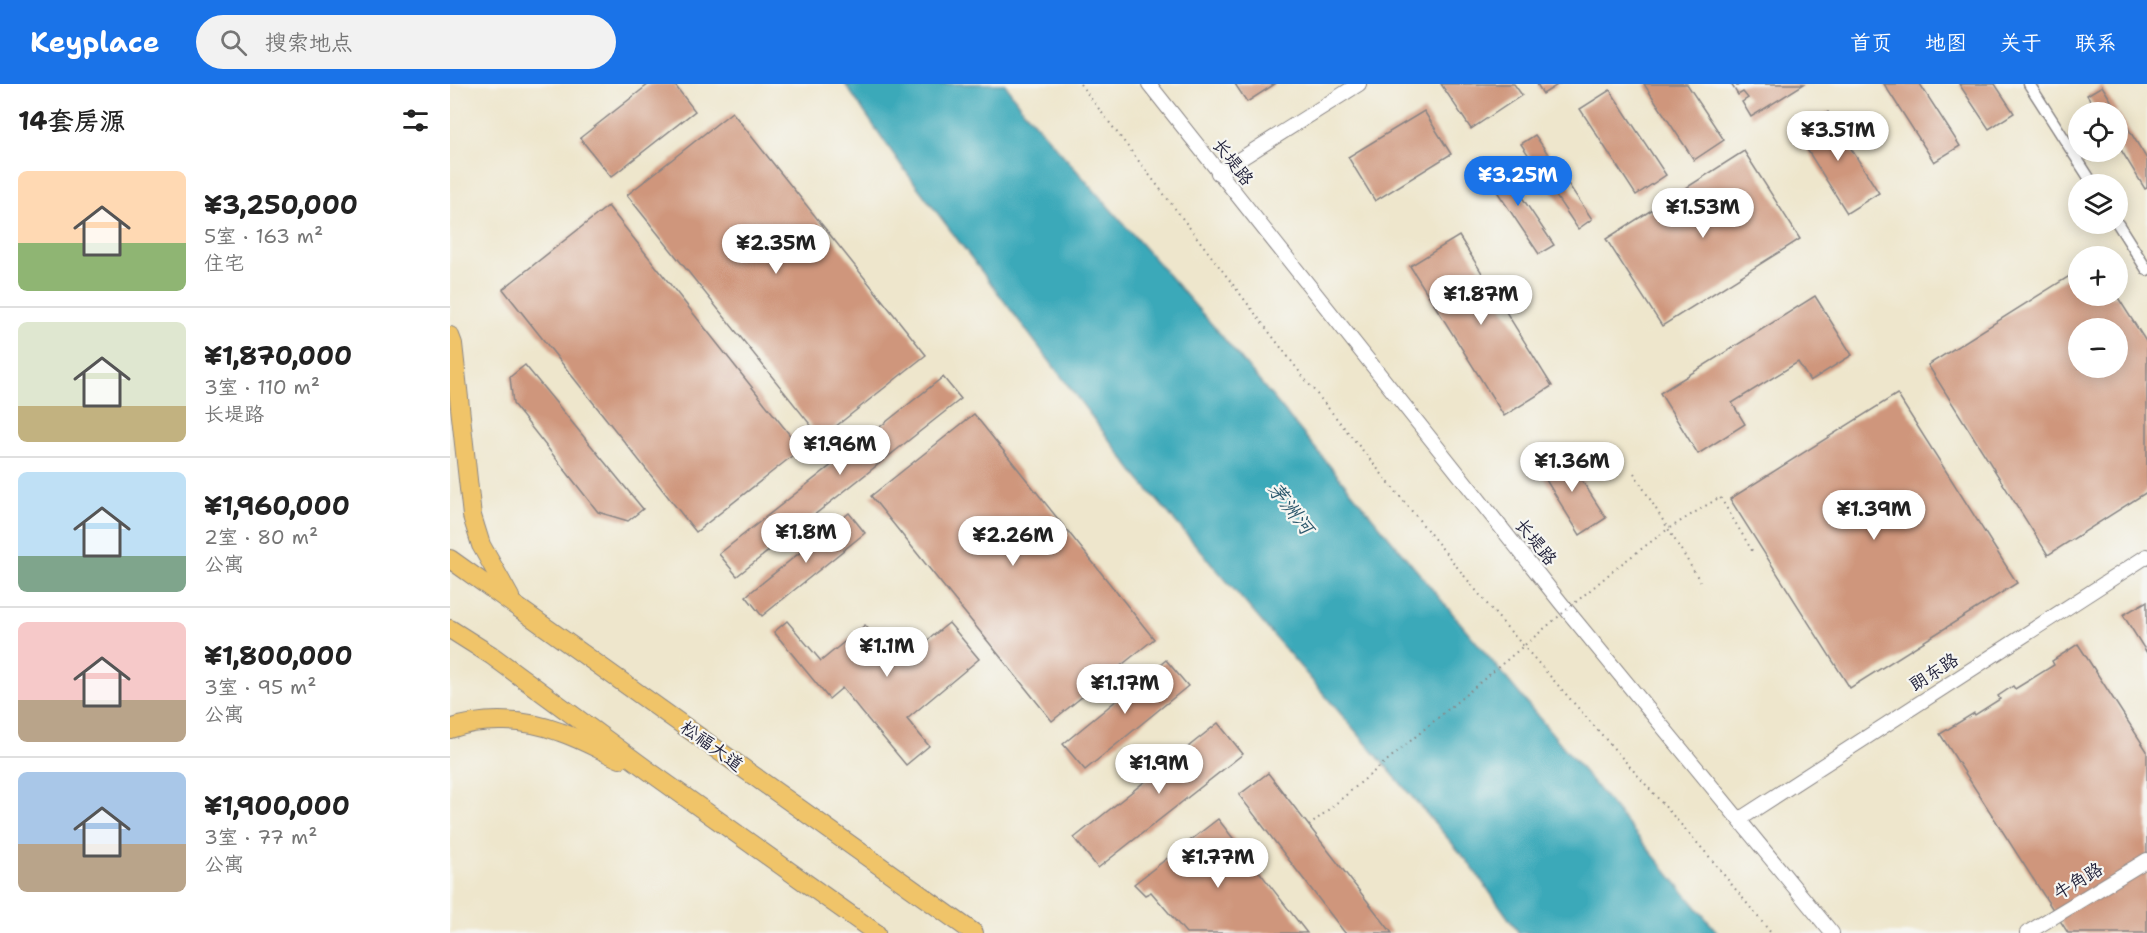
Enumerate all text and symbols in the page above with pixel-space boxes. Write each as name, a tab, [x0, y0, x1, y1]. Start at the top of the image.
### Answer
search box	[196, 15, 616, 69]
text: Keyplace	[30, 23, 160, 61]
icon: search	[217, 26, 250, 59]
text: 搜索地点	[265, 28, 353, 57]
text: 首页	[1850, 29, 1892, 57]
text: 地图	[1925, 29, 1967, 57]
text: 关于	[2000, 29, 2042, 57]
text: 联系	[2075, 29, 2117, 57]
map controls	[2068, 102, 2128, 378]
button: locate	[2068, 102, 2128, 162]
text: 14套房源	[18, 103, 126, 138]
icon: filters	[399, 104, 432, 137]
pin: ¥3.51M	[1789, 111, 1887, 162]
text: ¥3.51M	[1801, 117, 1875, 143]
street label: 长堤路	[1207, 133, 1259, 191]
pin: ¥3.25M	[1469, 156, 1567, 207]
text: ¥3.25M	[1478, 162, 1558, 188]
button: layers	[2068, 174, 2128, 234]
text: ¥3,250,000	[204, 187, 358, 222]
pin: ¥1.53M	[1654, 188, 1752, 239]
text: ¥1.53M	[1666, 194, 1740, 220]
icon: home	[66, 195, 138, 267]
text: 5室 · 163 m²	[204, 223, 323, 249]
pin: ¥2.35M	[727, 224, 825, 275]
text: ¥2.35M	[736, 230, 816, 256]
button: +	[2068, 246, 2128, 306]
text: 住宅	[204, 250, 244, 276]
pin: ¥1.87M	[1432, 275, 1530, 326]
text: ¥1.87M	[1443, 281, 1519, 307]
button: −	[2068, 318, 2128, 378]
text: ¥1,870,000	[204, 338, 352, 373]
icon: home	[66, 346, 138, 418]
text: 3室 · 110 m²	[204, 374, 320, 400]
text: 长堤路	[204, 401, 264, 427]
pin: ¥1.96M	[791, 425, 889, 476]
text: ¥1.96M	[803, 431, 877, 457]
pin: ¥1.36M	[1523, 442, 1621, 493]
text: ¥1.36M	[1534, 448, 1610, 474]
water label: 茅洲河	[1262, 476, 1322, 542]
text: ¥1,960,000	[204, 488, 350, 523]
pin: ¥1.39M	[1825, 490, 1923, 541]
icon: home	[66, 496, 138, 568]
text: ¥1.39M	[1836, 496, 1912, 522]
pin: ¥1.8M	[764, 513, 848, 564]
street label: 长堤路	[1510, 513, 1562, 571]
pin: ¥2.26M	[964, 516, 1062, 567]
text: ¥1.8M	[775, 519, 837, 545]
text: ¥2.26M	[972, 522, 1054, 548]
text: 2室 · 80 m²	[204, 524, 318, 550]
text: 公寓	[204, 551, 244, 577]
pin: ¥1.1M	[845, 627, 929, 678]
text: ¥1.1M	[859, 633, 915, 659]
text: ¥1,800,000	[204, 638, 353, 673]
icon: home	[66, 646, 138, 718]
street label: 朗东路	[1905, 647, 1963, 697]
pin: ¥1.17M	[1076, 664, 1174, 715]
text: ¥1.17M	[1091, 670, 1159, 696]
text: 3室 · 95 m²	[204, 674, 316, 700]
text: 公寓	[204, 701, 244, 727]
street label: 松福大道	[676, 715, 748, 777]
pin: ¥1.9M	[1117, 744, 1201, 795]
text: ¥1.9M	[1129, 750, 1189, 776]
text: ¥1,900,000	[204, 788, 350, 823]
icon: home	[66, 796, 138, 868]
text: 3室 · 77 m²	[204, 824, 317, 850]
pin: ¥1.77M	[1169, 838, 1267, 889]
text: ¥1.77M	[1181, 844, 1255, 870]
text: 公寓	[204, 851, 244, 877]
street label: 牛角路	[2049, 857, 2107, 905]

